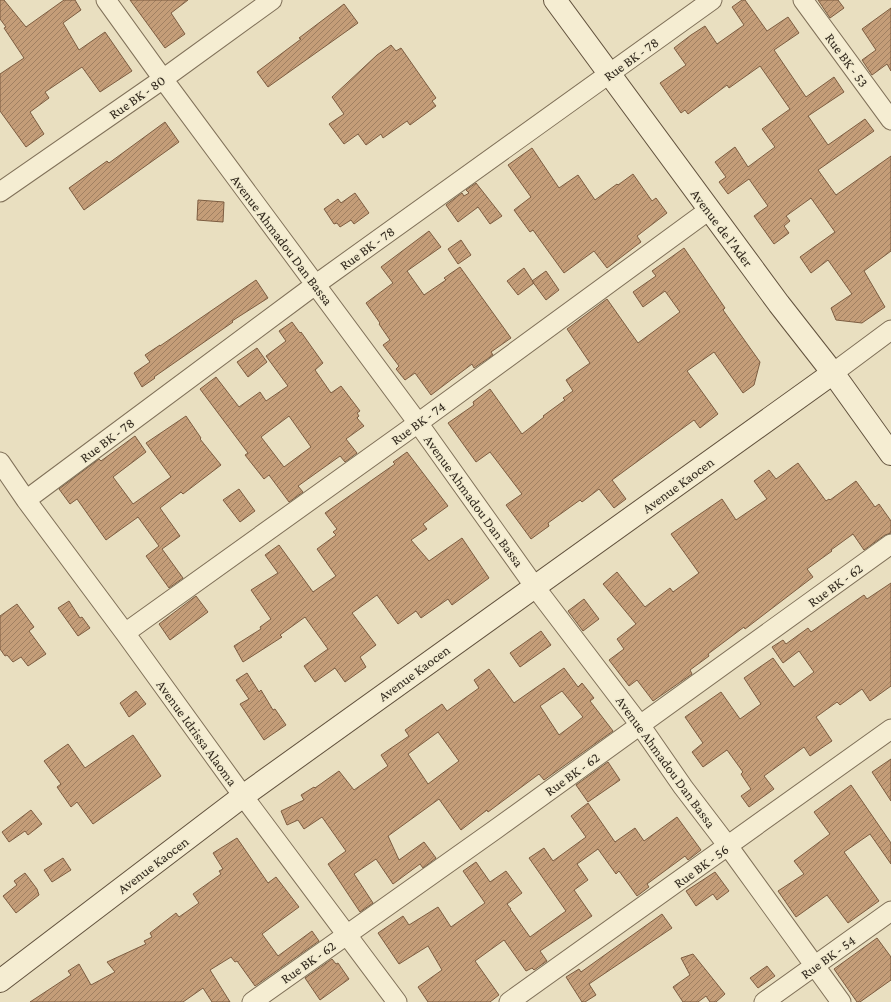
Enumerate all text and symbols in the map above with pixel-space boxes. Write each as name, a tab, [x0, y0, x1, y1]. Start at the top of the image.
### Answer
street label: Rue BK - 53	[822, 30, 872, 90]
street label: Rue BK - 78	[601, 34, 661, 84]
street label: Rue BK - 80	[106, 72, 168, 122]
street label: Avenue Ahmadou Dan Bassa	[228, 172, 337, 309]
street label: Avenue de l'Ader	[688, 186, 756, 270]
street label: Rue BK - 78	[337, 223, 397, 273]
street label: Rue BK - 74	[388, 398, 448, 448]
street label: Rue BK - 78	[77, 414, 137, 466]
street label: Avenue Ahmadou Dan Bassa	[421, 432, 528, 570]
street label: Avenue Kaocen	[639, 453, 717, 516]
street label: Rue BK - 62	[805, 560, 866, 610]
street label: Avenue Kaocen	[375, 641, 453, 704]
street label: Avenue Idrissa Alaoma	[153, 677, 241, 789]
street label: Avenue Ahmadou Dan Bassa	[613, 693, 720, 831]
street label: Rue BK - 62	[542, 749, 603, 799]
street label: Avenue Kaocen	[114, 833, 192, 897]
street label: Rue BK - 56	[671, 841, 731, 891]
street label: Rue BK - 54	[798, 932, 858, 982]
street label: Rue BK - 62	[277, 937, 339, 987]

